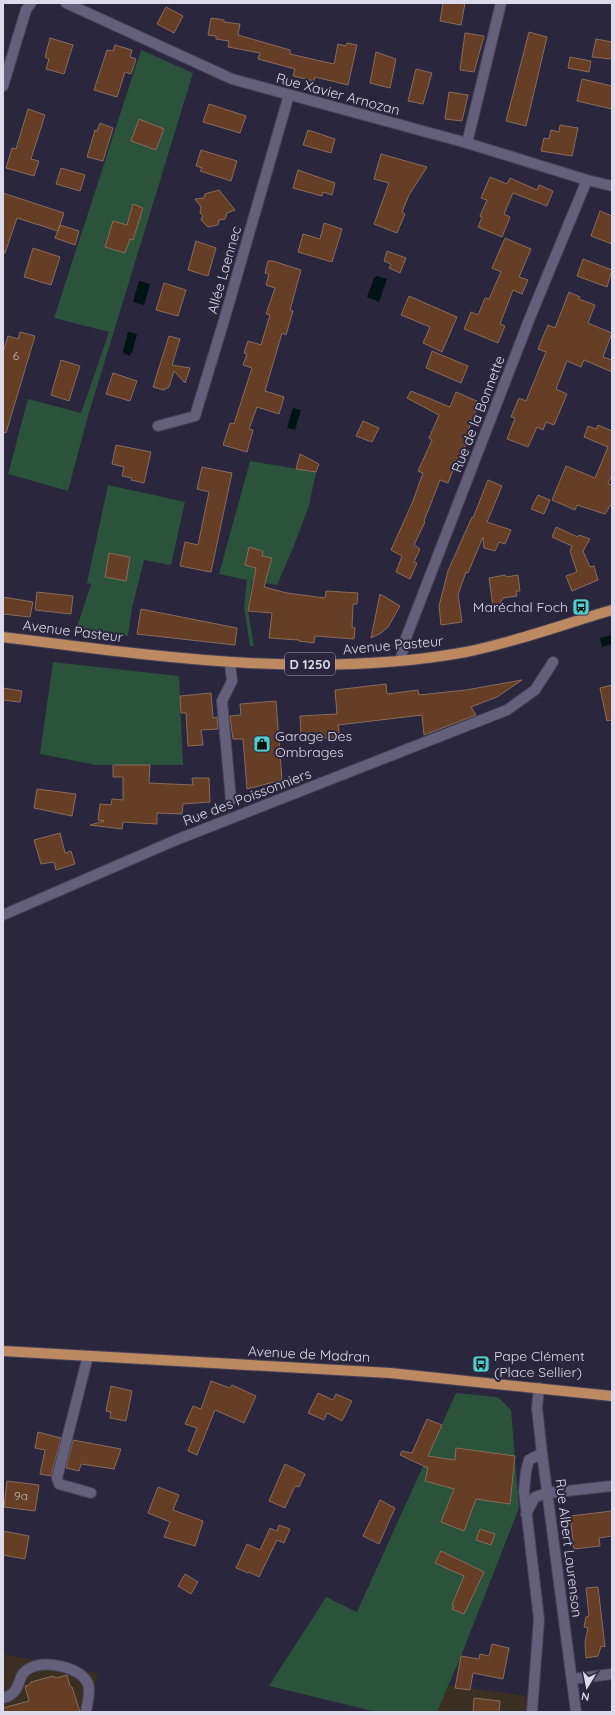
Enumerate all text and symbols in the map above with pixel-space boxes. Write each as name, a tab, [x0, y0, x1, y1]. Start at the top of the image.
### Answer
street label: Rue Xavier Arnozan	[274, 69, 402, 119]
street label: Allée Laennec	[203, 224, 245, 316]
house number: 6	[13, 348, 20, 363]
street label: Rue de la Bonnette	[447, 353, 509, 475]
bus stop icon: Maréchal Foch	[571, 597, 591, 617]
place label: Maréchal Foch	[473, 598, 568, 616]
street label: Avenue Pasteur	[22, 616, 125, 646]
street label: Avenue Pasteur	[342, 632, 445, 658]
road number: D 1250	[285, 653, 335, 675]
place label: Garage Des Ombrages	[275, 727, 352, 761]
shop icon: Garage Des Ombrages	[252, 734, 272, 754]
street label: Rue des Poissonniers	[180, 764, 314, 830]
street label: Avenue de Madran	[247, 1342, 371, 1366]
place label: Pape Clément (Place Sellier)	[494, 1347, 585, 1381]
bus stop icon: Pape Clément (Place Sellier)	[471, 1354, 491, 1374]
street label: Rue Albert Laurenson	[552, 1478, 586, 1618]
house number: 9a	[14, 1488, 28, 1503]
north arrow	[567, 1667, 607, 1707]
text: N	[580, 1689, 590, 1704]

